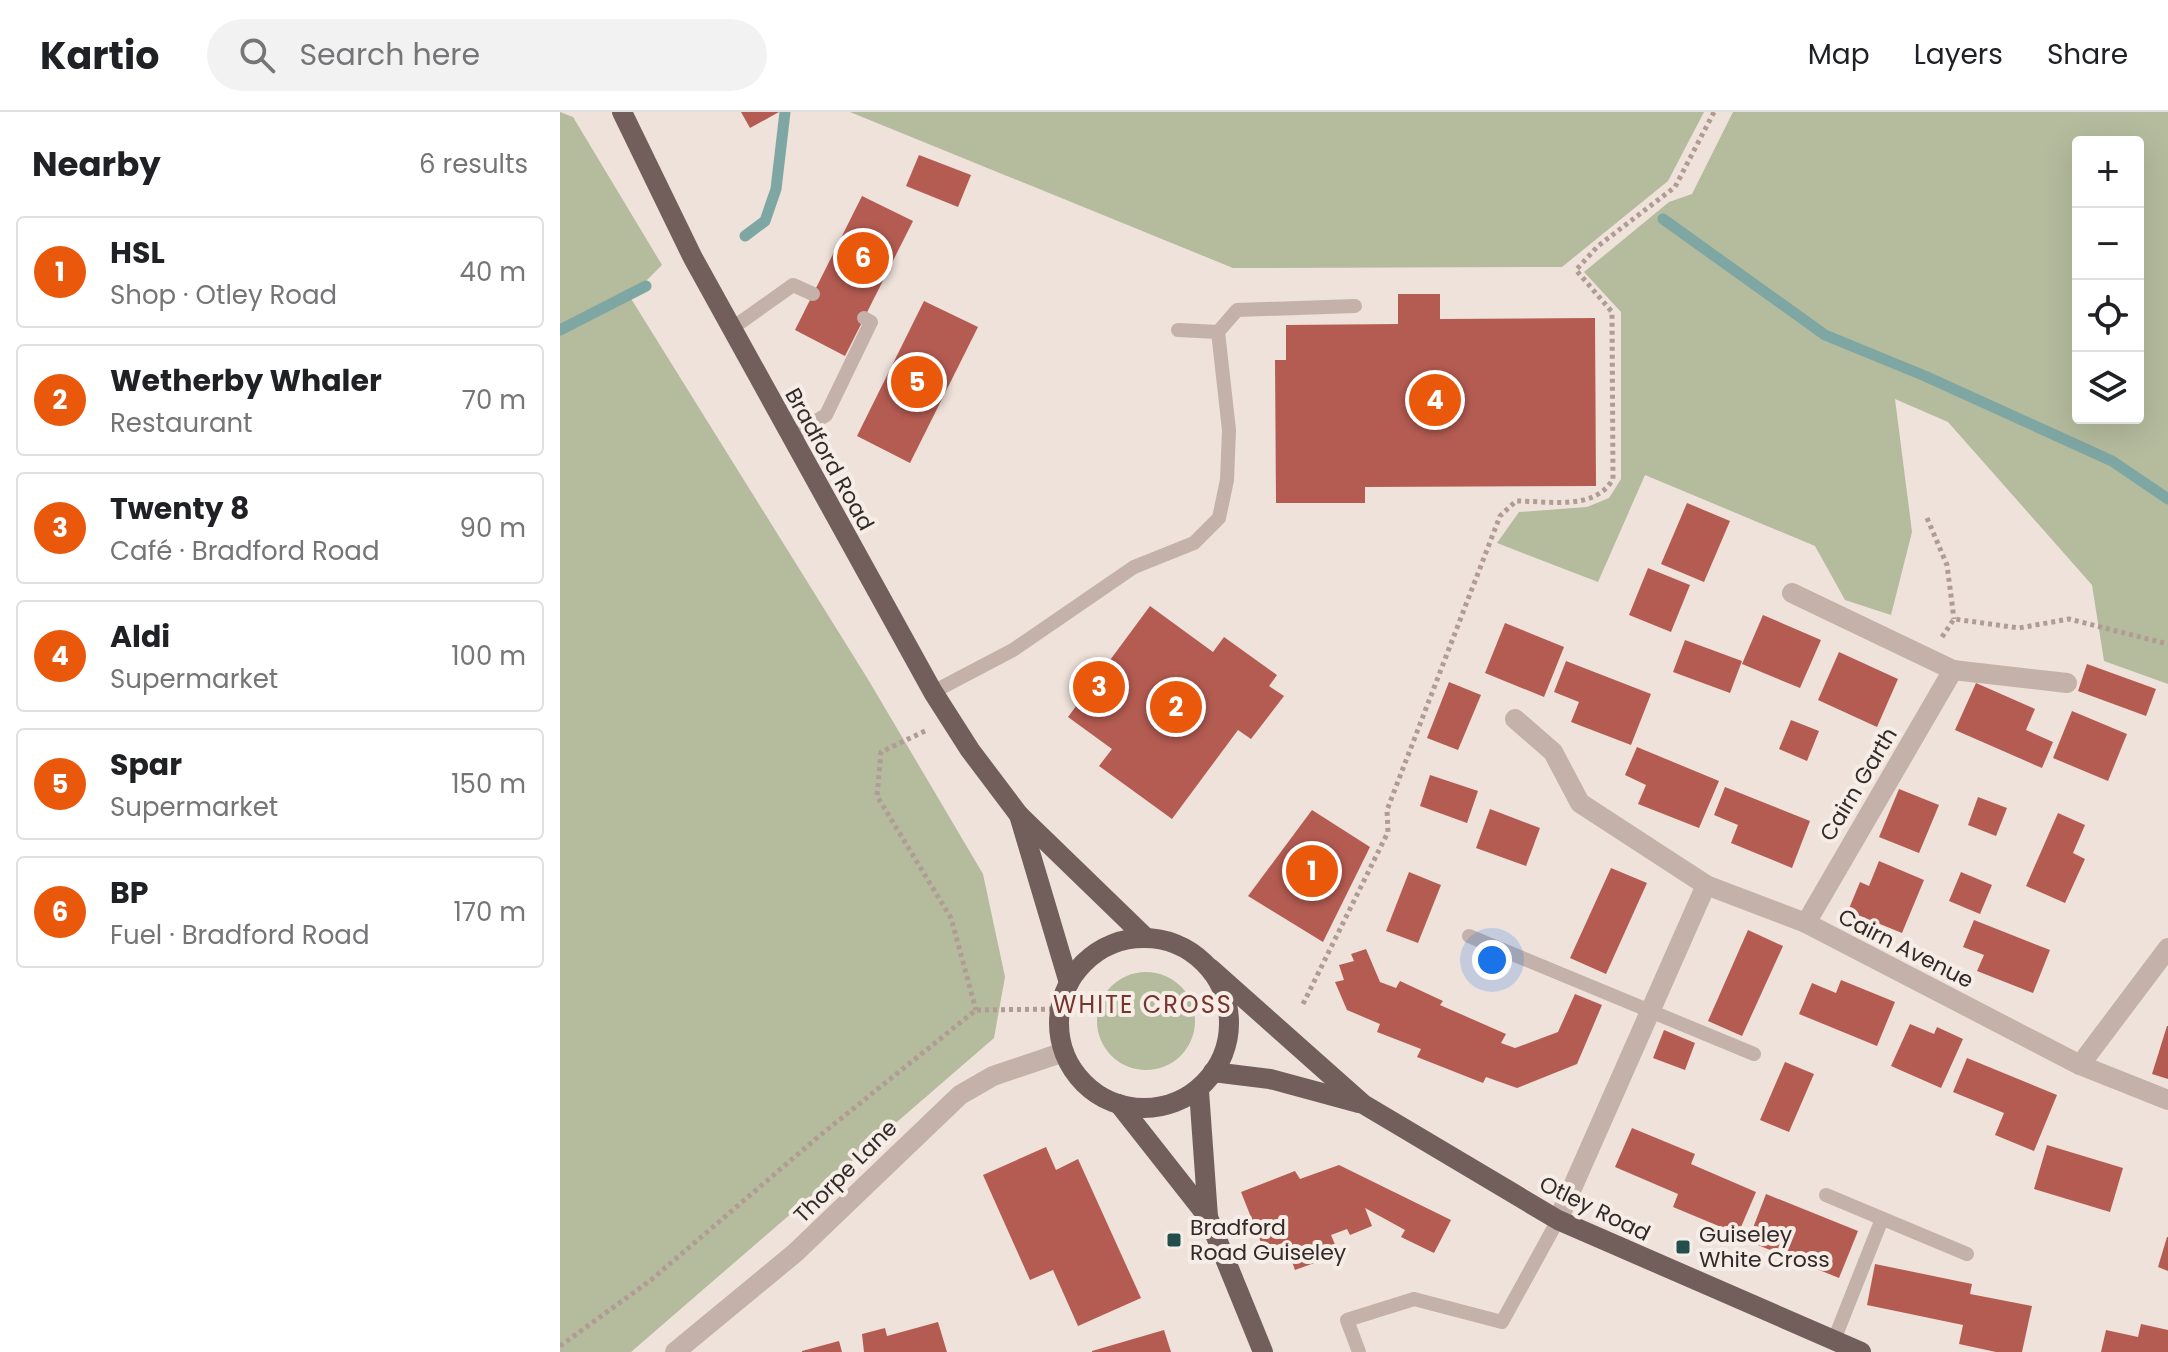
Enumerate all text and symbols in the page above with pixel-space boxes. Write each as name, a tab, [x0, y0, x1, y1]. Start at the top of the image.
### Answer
search box	[207, 19, 767, 91]
text: Kartio	[40, 29, 159, 82]
icon: search	[235, 33, 279, 77]
text: Search here	[299, 33, 480, 76]
text: Map	[1808, 35, 1870, 74]
text: Layers	[1914, 35, 2003, 74]
text: Share	[2047, 35, 2128, 74]
map controls	[2072, 136, 2144, 424]
button: +	[2072, 136, 2144, 208]
text: Nearby	[32, 140, 161, 188]
text: 6 results	[419, 146, 528, 182]
button: −	[2072, 208, 2144, 280]
pin: 6	[837, 228, 889, 288]
text: HSL	[110, 231, 165, 274]
text: 1	[55, 254, 65, 290]
text: 40 m	[460, 254, 526, 290]
text: Shop · Otley Road	[110, 277, 337, 313]
button: locate	[2072, 280, 2144, 352]
pin: 5	[891, 352, 943, 412]
button: layers	[2072, 352, 2144, 424]
text: Wetherby Whaler	[110, 359, 382, 402]
pin: 4	[1409, 370, 1461, 430]
text: 2	[53, 382, 67, 418]
text: 70 m	[462, 382, 526, 418]
street label: Bradford Road	[777, 382, 882, 536]
text: Restaurant	[110, 405, 253, 441]
text: Twenty 8	[110, 487, 249, 530]
text: 3	[52, 510, 68, 546]
text: 90 m	[460, 510, 526, 546]
text: Café · Bradford Road	[110, 533, 380, 569]
text: Aldi	[110, 615, 170, 658]
text: 4	[51, 638, 69, 674]
text: 100 m	[451, 638, 526, 674]
pin: 3	[1073, 657, 1125, 717]
text: Supermarket	[110, 661, 278, 697]
pin: 2	[1150, 677, 1202, 737]
street label: Cairn Garth	[1812, 722, 1905, 847]
text: Spar	[110, 743, 182, 786]
text: 5	[52, 766, 68, 802]
text: 150 m	[451, 766, 526, 802]
text: Supermarket	[110, 789, 278, 825]
pin: 1	[1286, 841, 1338, 901]
text: BP	[110, 871, 149, 914]
text: 6	[52, 894, 68, 930]
text: 170 m	[453, 894, 526, 930]
street label: Cairn Avenue	[1833, 901, 1979, 996]
text: Fuel · Bradford Road	[110, 917, 369, 953]
your location	[1472, 940, 1512, 980]
district label: WHITE CROSS	[1053, 988, 1233, 1021]
street label: Thorpe Lane	[787, 1113, 904, 1230]
street label: Otley Road	[1534, 1168, 1655, 1249]
place label: Bradford Road Guiseley	[1190, 1212, 1347, 1268]
place label: Guiseley White Cross	[1699, 1219, 1830, 1275]
marker: Bradford Road Guiseley	[1165, 1231, 1183, 1249]
marker: Guiseley White Cross	[1674, 1238, 1692, 1256]

